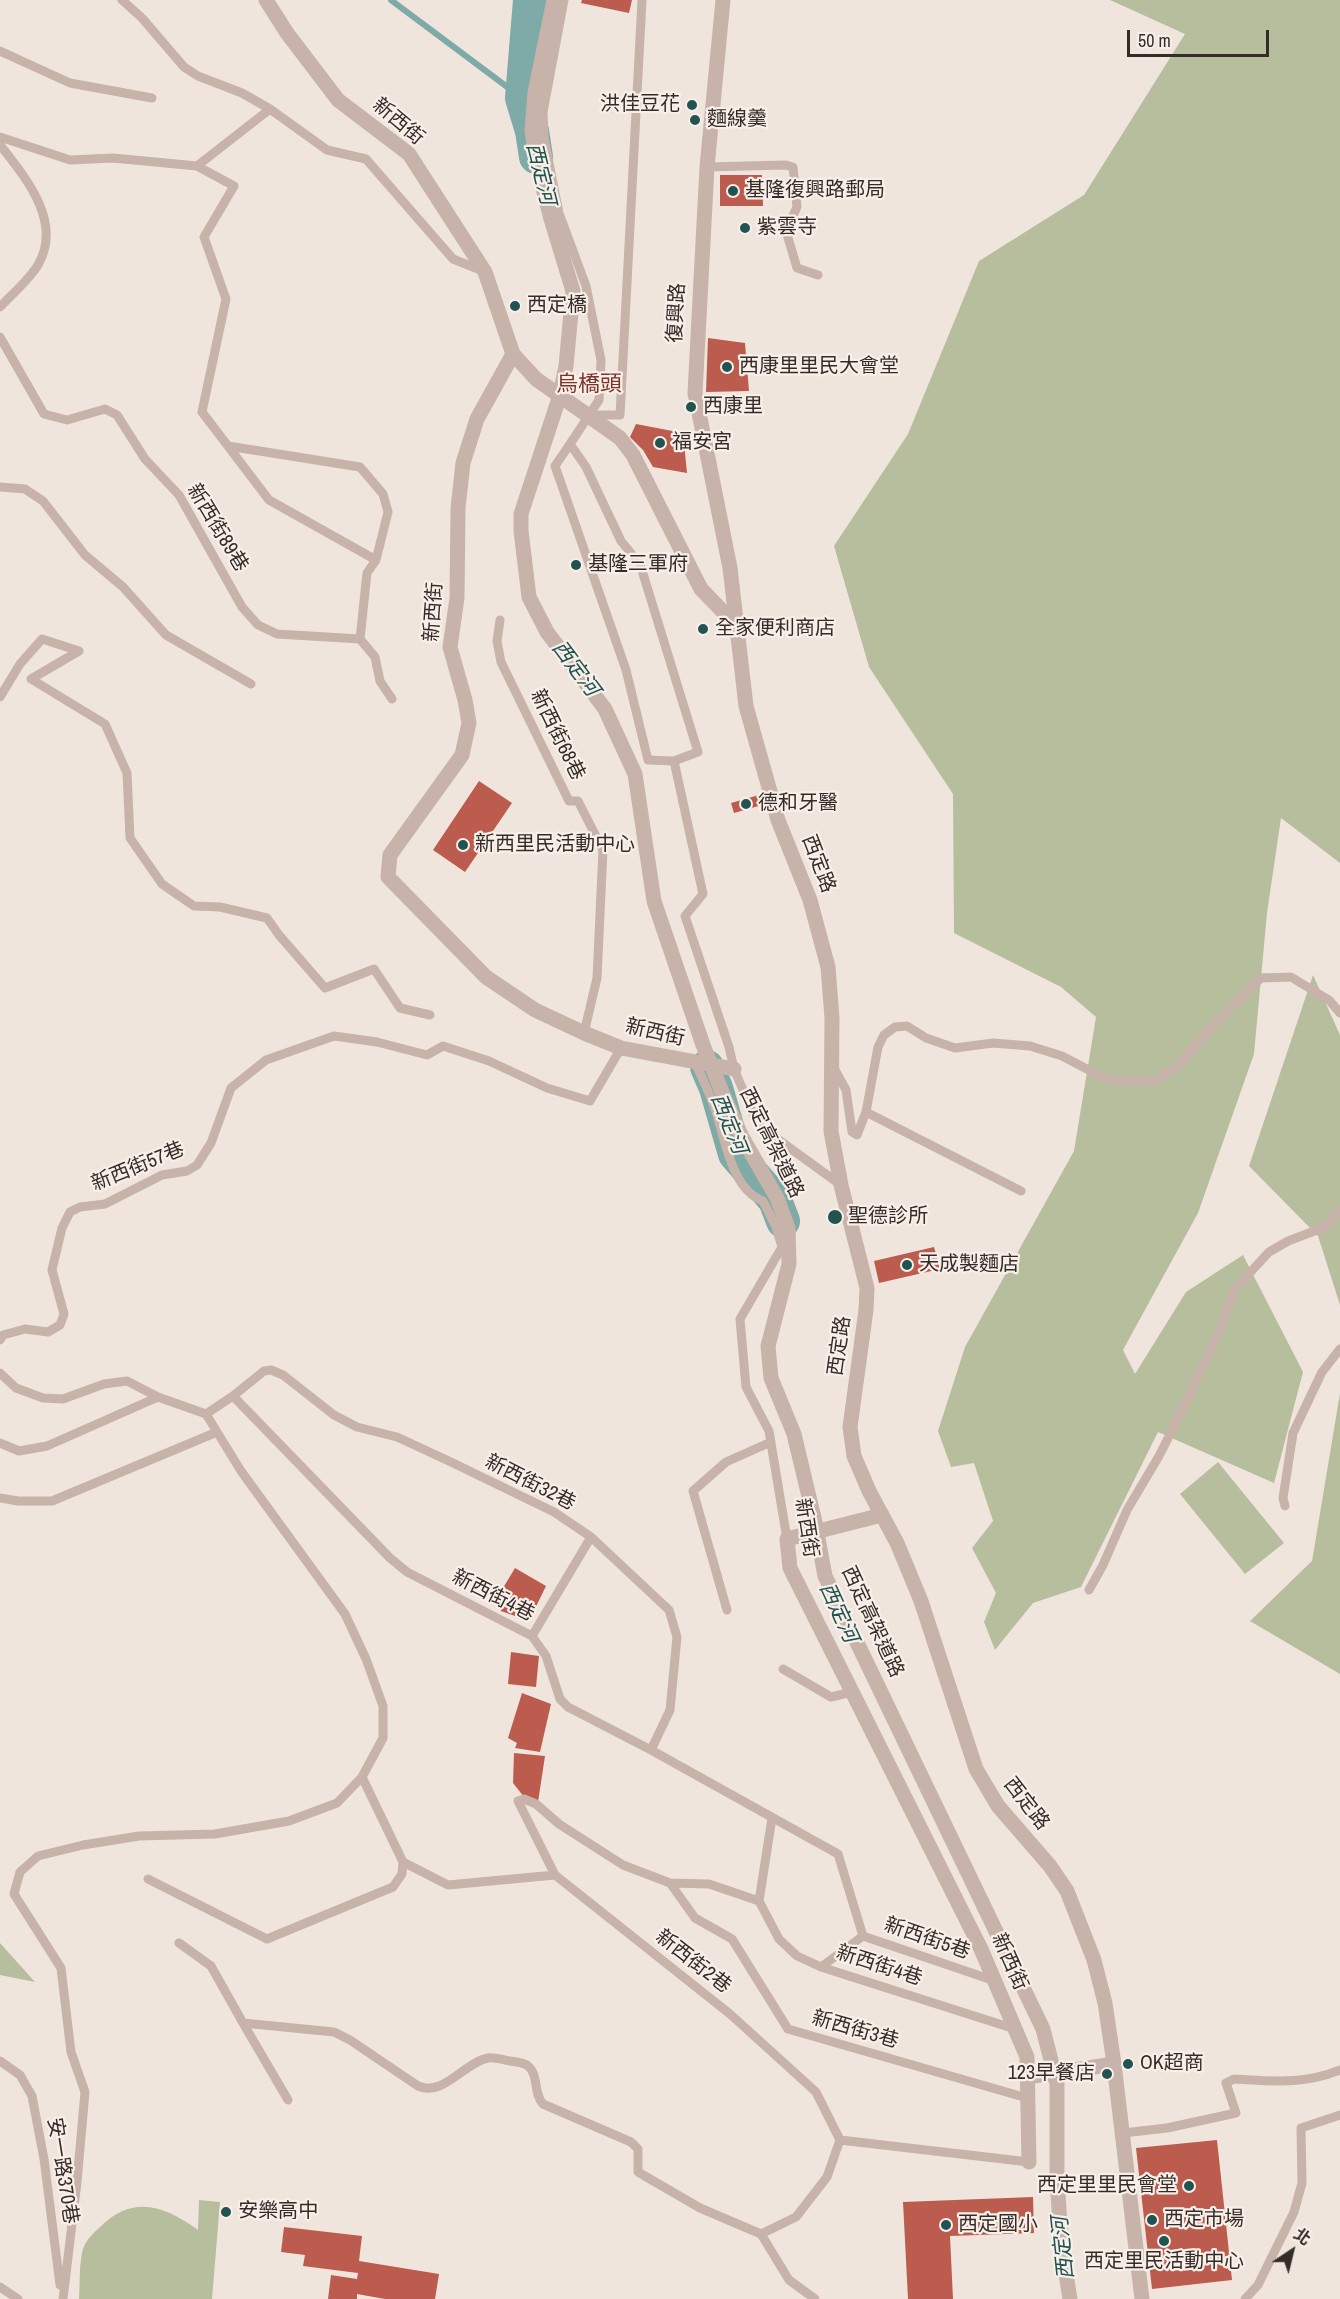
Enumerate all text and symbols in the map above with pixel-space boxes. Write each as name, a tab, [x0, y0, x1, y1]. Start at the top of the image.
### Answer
scale bar	[1130, 18, 1272, 56]
text: 50 m	[1138, 28, 1171, 53]
place label: 洪佳豆花	[600, 93, 680, 117]
street label: 新西街	[367, 94, 429, 150]
marker: 洪佳豆花	[685, 98, 699, 112]
place label: 麵線羹	[707, 108, 767, 132]
marker: 麵線羹	[688, 113, 702, 127]
water label: 西定河	[520, 140, 560, 208]
place label: 基隆復興路郵局	[745, 179, 885, 203]
marker: 基隆復興路郵局	[726, 184, 740, 198]
place label: 紫雲寺	[757, 216, 817, 240]
marker: 紫雲寺	[738, 221, 752, 235]
street label: 復興路	[663, 282, 691, 344]
place label: 西定橋	[527, 294, 587, 318]
marker: 西定橋	[508, 299, 522, 313]
place label: 西康里里民大會堂	[739, 355, 899, 379]
marker: 西康里里民大會堂	[720, 360, 734, 374]
district label: 烏橋頭	[556, 372, 622, 398]
place label: 西康里	[703, 395, 763, 419]
marker: 西康里	[684, 400, 698, 414]
place label: 福安宮	[672, 431, 732, 455]
marker: 福安宮	[653, 436, 667, 450]
street label: 新西街89巷	[181, 480, 253, 576]
place label: 基隆三軍府	[588, 553, 688, 577]
marker: 基隆三軍府	[569, 558, 583, 572]
street label: 新西街	[420, 581, 448, 643]
place label: 全家便利商店	[715, 617, 835, 641]
marker: 全家便利商店	[696, 622, 710, 636]
water label: 西定河	[546, 636, 604, 702]
street label: 新西街68巷	[525, 686, 589, 784]
place label: 德和牙醫	[758, 792, 838, 816]
marker: 德和牙醫	[739, 797, 753, 811]
street label: 西定路	[796, 832, 840, 896]
place label: 新西里民活動中心	[475, 833, 635, 857]
marker: 新西里民活動中心	[456, 838, 470, 852]
street label: 新西街	[623, 1015, 687, 1051]
street label: 西定高架道路	[734, 1084, 808, 1202]
water label: 西定河	[705, 1090, 751, 1158]
street label: 新西街57巷	[88, 1137, 188, 1197]
place label: 聖德診所	[848, 1205, 928, 1229]
marker: 聖德診所	[826, 1208, 844, 1226]
place label: 天成製麵店	[919, 1253, 1019, 1277]
marker: 天成製麵店	[900, 1258, 914, 1272]
street label: 西定路	[824, 1315, 856, 1377]
street label: 新西街32巷	[481, 1450, 579, 1516]
street label: 新西街	[789, 1496, 823, 1560]
street label: 西定高架道路	[836, 1563, 908, 1681]
street label: 新西街4巷	[448, 1565, 538, 1627]
water label: 西定河	[813, 1579, 863, 1647]
street label: 西定路	[998, 1773, 1054, 1835]
street label: 新西街5巷	[881, 1913, 973, 1965]
street label: 新西街2巷	[650, 1925, 736, 1999]
street label: 新西街	[986, 1930, 1032, 1994]
street label: 新西街4巷	[833, 1941, 925, 1991]
street label: 新西街3巷	[809, 2006, 901, 2054]
place label: OK超商	[1140, 2052, 1204, 2076]
marker: OK超商	[1121, 2057, 1135, 2071]
place label: 123早餐店	[1008, 2062, 1095, 2086]
marker: 123早餐店	[1100, 2067, 1114, 2081]
street label: 安一路370巷	[42, 2116, 82, 2226]
place label: 西定里里民會堂	[1037, 2174, 1177, 2198]
marker: 西定里里民會堂	[1182, 2179, 1196, 2193]
place label: 安樂高中	[238, 2200, 318, 2224]
marker: 安樂高中	[219, 2205, 233, 2219]
place label: 西定市場	[1164, 2208, 1244, 2232]
place label: 西定國小	[958, 2213, 1038, 2237]
marker: 西定市場	[1145, 2213, 1159, 2227]
water label: 西定河	[1048, 2215, 1080, 2281]
marker: 西定國小	[939, 2218, 953, 2232]
north arrow	[1262, 2221, 1322, 2281]
text: 北	[1289, 2223, 1315, 2250]
marker: 西定里民活動中心	[1157, 2234, 1171, 2248]
place label: 西定里民活動中心	[1084, 2250, 1244, 2274]

